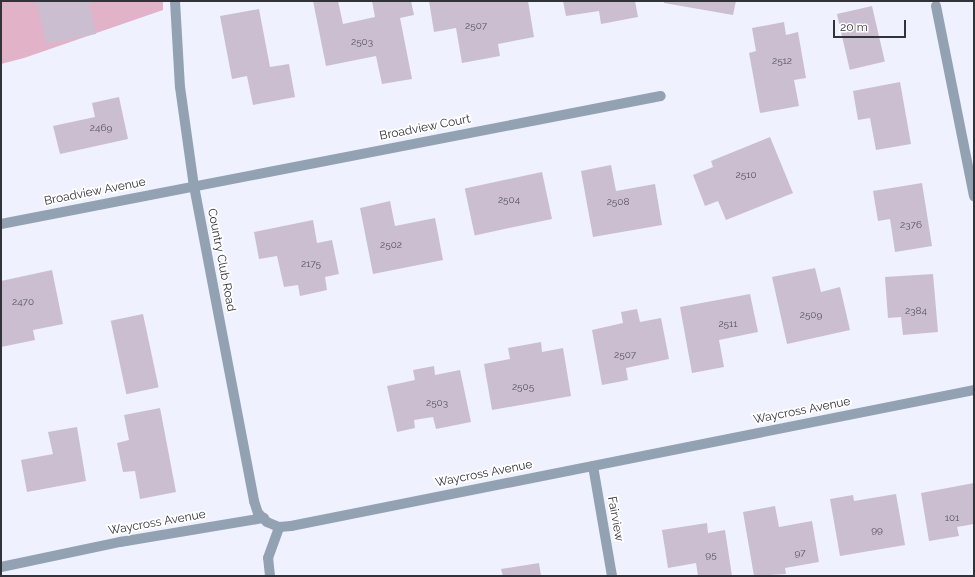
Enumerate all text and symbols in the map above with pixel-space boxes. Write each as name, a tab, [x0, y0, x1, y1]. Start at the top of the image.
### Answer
scale bar	[835, 12, 908, 38]
house number: 2507	[465, 20, 487, 32]
text: 20 m	[840, 20, 868, 34]
house number: 2503	[351, 36, 373, 48]
house number: 2512	[772, 55, 792, 67]
street label: Broadview Court	[378, 112, 472, 144]
house number: 2469	[90, 122, 112, 134]
house number: 2510	[735, 169, 757, 181]
street label: Broadview Avenue	[43, 175, 147, 209]
house number: 2504	[498, 194, 520, 206]
house number: 2508	[607, 196, 629, 208]
street label: Country Club Road	[204, 207, 238, 313]
house number: 2376	[900, 219, 922, 231]
house number: 2502	[380, 239, 402, 251]
house number: 2175	[301, 258, 321, 270]
house number: 2470	[12, 296, 34, 308]
house number: 2384	[905, 305, 927, 317]
house number: 2509	[800, 309, 822, 321]
house number: 2511	[718, 318, 738, 330]
house number: 2507	[614, 349, 636, 361]
house number: 2505	[512, 381, 534, 393]
street label: Waycross Avenue	[752, 394, 852, 428]
house number: 2503	[426, 397, 448, 409]
street label: Waycross Avenue	[434, 457, 534, 491]
street label: Fairview	[604, 495, 626, 543]
street label: Waycross Avenue	[107, 507, 207, 539]
house number: 101	[945, 512, 959, 524]
house number: 99	[871, 524, 883, 536]
house number: 97	[794, 547, 806, 559]
house number: 95	[705, 549, 717, 561]

